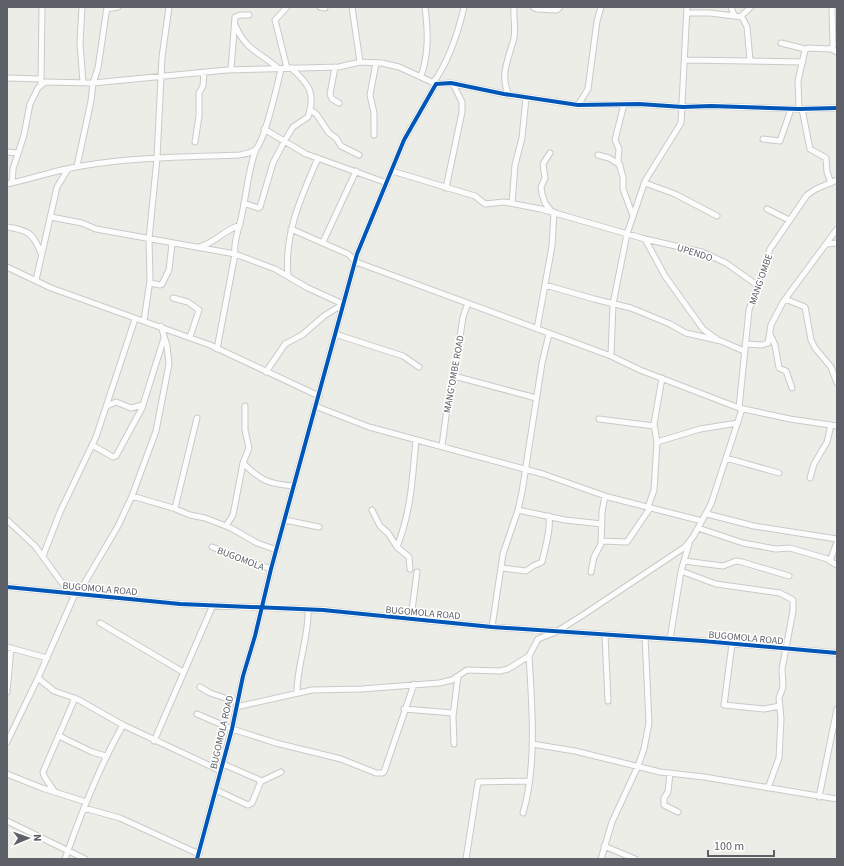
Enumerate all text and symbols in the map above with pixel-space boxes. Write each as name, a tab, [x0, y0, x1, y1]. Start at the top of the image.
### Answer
street label: UPENDO	[675, 241, 715, 265]
street label: MANG'OMBE	[746, 252, 776, 307]
street label: MANG'OMBE ROAD	[440, 334, 468, 414]
street label: BUGOMOLA	[215, 544, 267, 575]
street label: BUGOMOLA ROAD	[62, 579, 138, 599]
street label: BUGOMOLA ROAD	[385, 603, 461, 623]
street label: BUGOMOLA ROAD	[708, 628, 784, 648]
street label: BUGOMOLA ROAD	[207, 694, 237, 770]
north arrow	[8, 818, 48, 858]
scale bar	[708, 832, 774, 858]
text: N	[30, 834, 45, 842]
text: 100 m	[714, 838, 744, 855]

